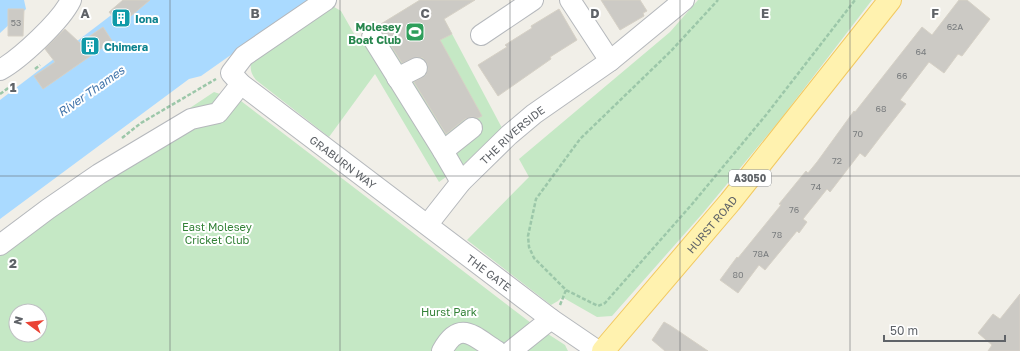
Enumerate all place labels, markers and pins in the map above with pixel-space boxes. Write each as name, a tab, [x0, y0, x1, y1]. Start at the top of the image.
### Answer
building icon: Iona	[110, 7, 132, 29]
place label: Iona	[135, 12, 158, 25]
place label: Molesey Boat Club	[348, 20, 401, 46]
sports icon: Molesey Boat Club	[404, 21, 426, 43]
building icon: Chimera	[79, 35, 101, 57]
place label: Chimera	[104, 40, 148, 53]

